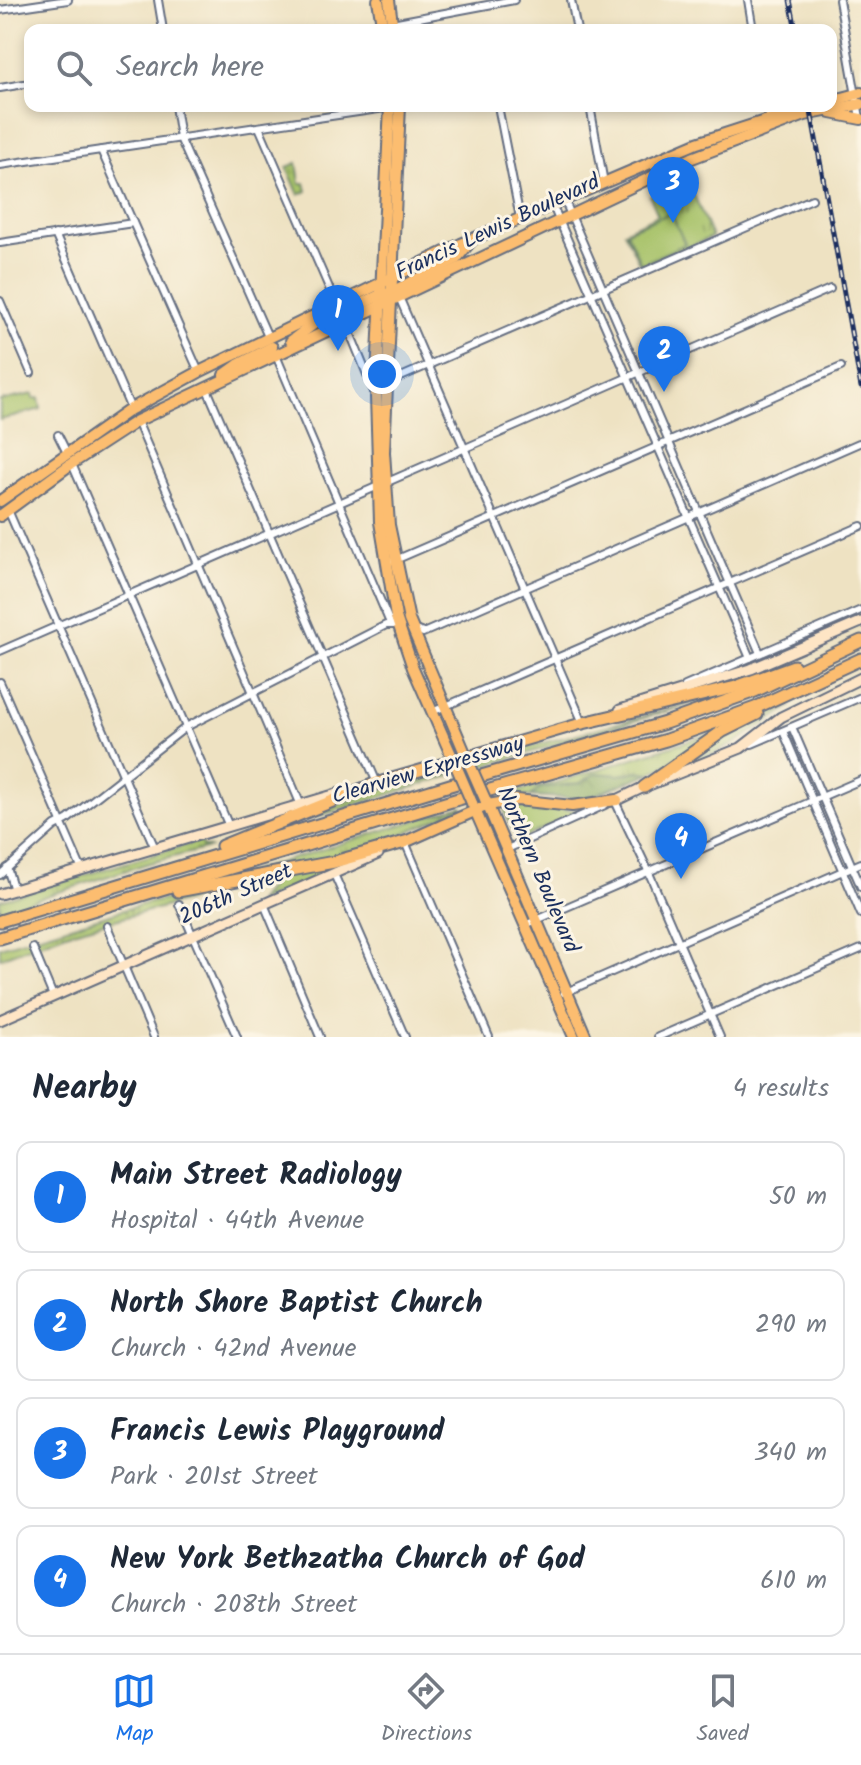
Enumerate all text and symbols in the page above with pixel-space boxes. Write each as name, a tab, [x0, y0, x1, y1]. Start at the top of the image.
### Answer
search box	[24, 24, 837, 112]
text: Search here	[116, 44, 264, 92]
icon: search	[52, 46, 96, 90]
pin: 3	[647, 157, 699, 223]
street label: Francis Lewis Boulevard	[390, 165, 607, 291]
pin: 1	[312, 285, 364, 351]
pin: 2	[638, 326, 690, 392]
your location	[362, 354, 402, 394]
street label: Clearview Expressway	[328, 727, 529, 815]
street label: Northern Boulevard	[486, 781, 588, 960]
pin: 4	[655, 813, 707, 879]
street label: 206th Street	[174, 854, 299, 936]
text: Nearby	[32, 1062, 137, 1116]
text: 4 results	[733, 1068, 829, 1110]
text: Main Street Radiology	[110, 1152, 402, 1200]
text: 1	[56, 1176, 64, 1218]
text: 50 m	[769, 1176, 827, 1218]
text: Hospital · 44th Avenue	[110, 1200, 364, 1242]
text: North Shore Baptist Church	[110, 1280, 483, 1328]
text: 2	[52, 1304, 68, 1346]
text: 290 m	[755, 1304, 827, 1346]
text: Church · 42nd Avenue	[110, 1328, 356, 1370]
text: Francis Lewis Playground	[110, 1408, 444, 1456]
text: 3	[53, 1432, 67, 1474]
text: 340 m	[754, 1432, 827, 1474]
text: Park · 201st Street	[110, 1456, 318, 1498]
text: New York Bethzatha Church of God	[110, 1536, 585, 1584]
text: 4	[53, 1560, 67, 1602]
text: 610 m	[760, 1560, 827, 1602]
text: Church · 208th Street	[110, 1584, 357, 1626]
tab: Map	[112, 1669, 156, 1752]
tab: Directions	[381, 1669, 472, 1752]
tab: Saved	[697, 1669, 749, 1752]

